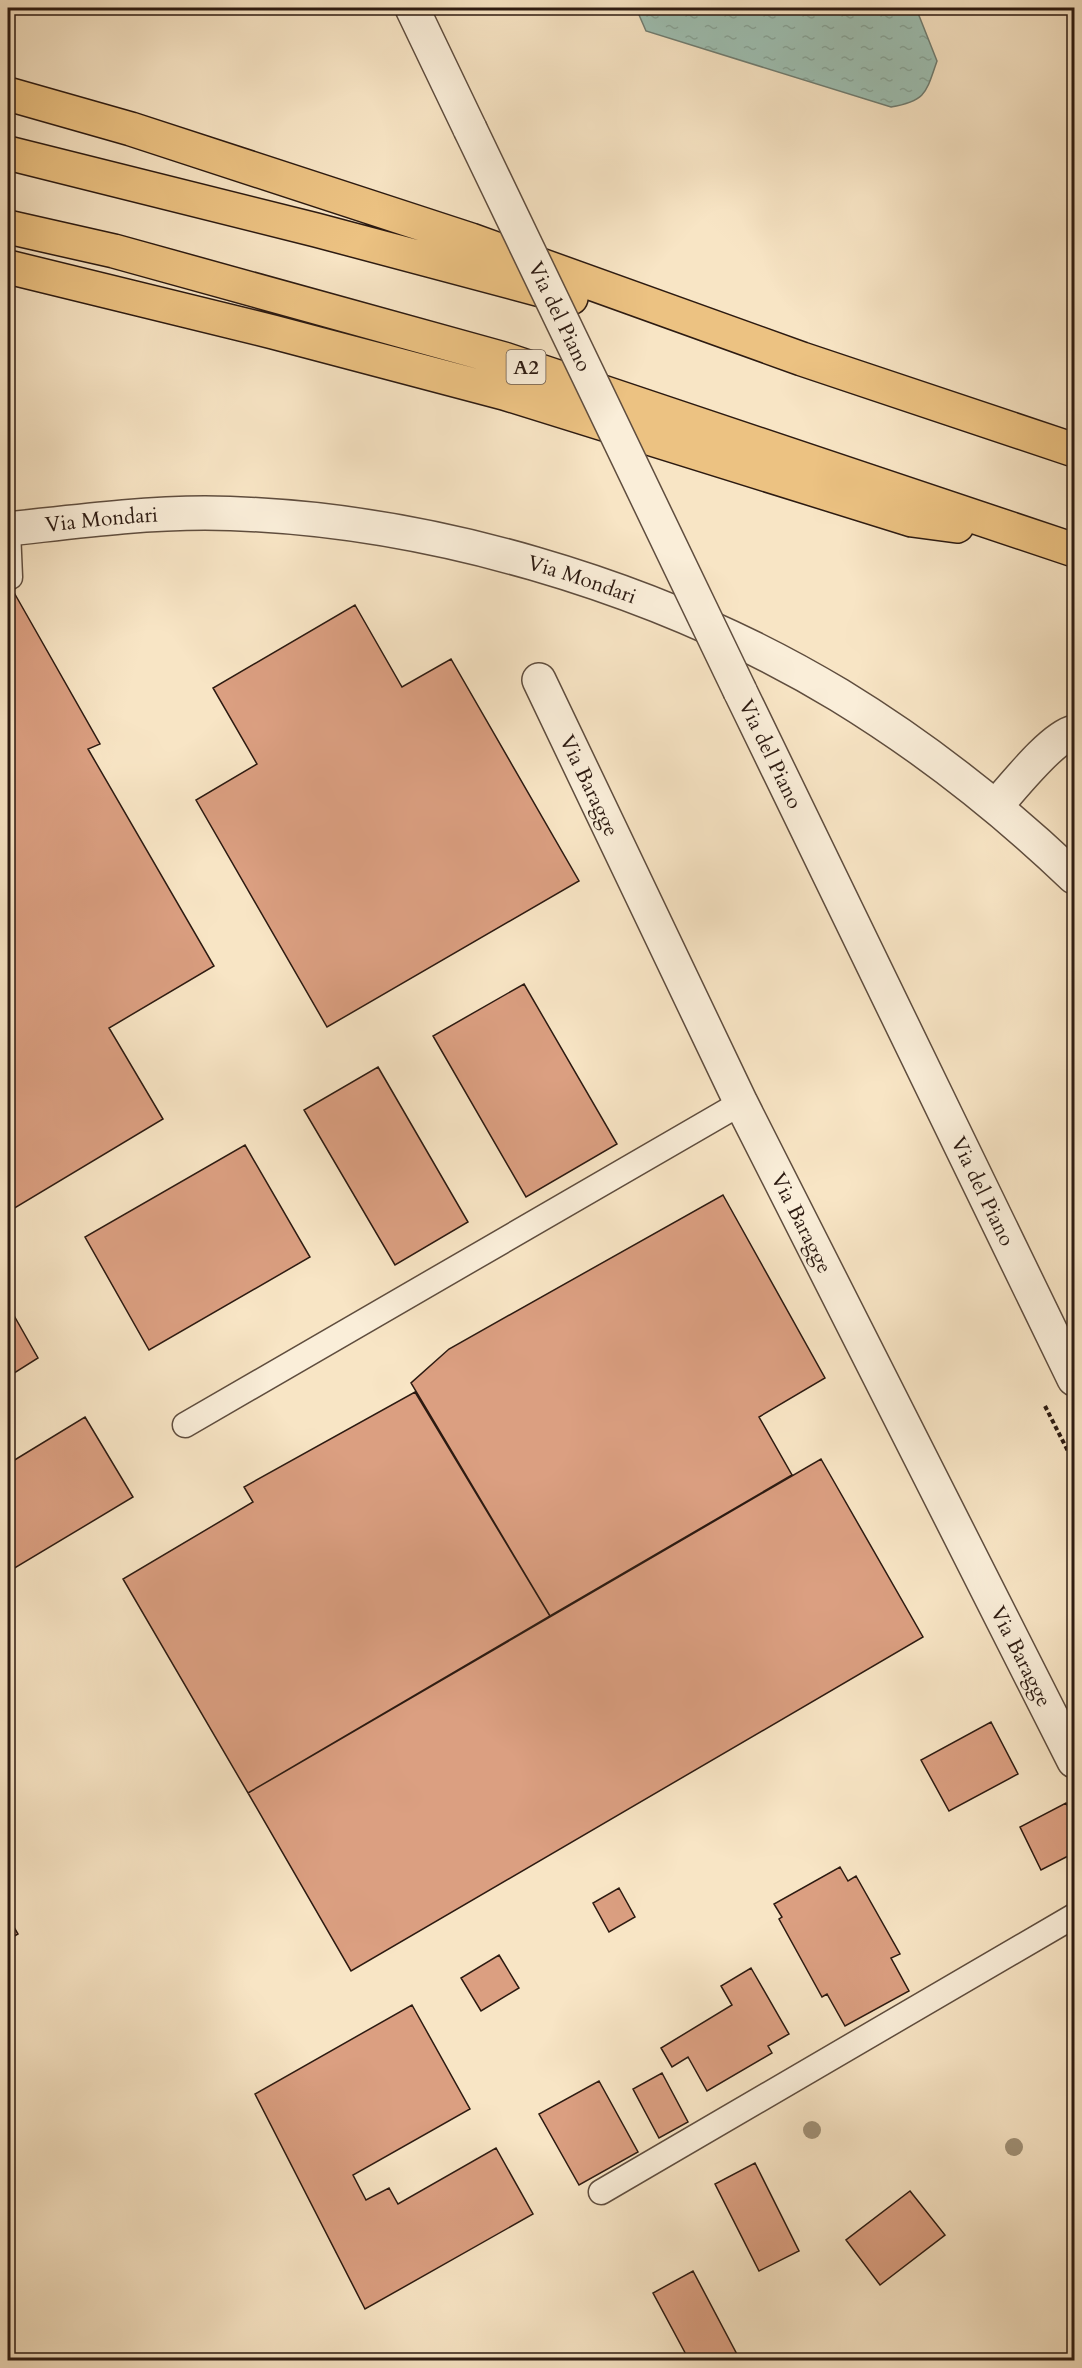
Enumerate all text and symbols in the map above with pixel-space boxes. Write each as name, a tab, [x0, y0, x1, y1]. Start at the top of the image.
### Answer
street label: Via del Piano	[521, 257, 598, 376]
road number: A2	[506, 350, 546, 384]
street label: Via Mondari	[44, 500, 159, 540]
street label: Via Mondari	[524, 548, 640, 611]
street label: Via del Piano	[731, 695, 809, 814]
street label: Via Baragge	[552, 730, 626, 841]
street label: Via del Piano	[943, 1132, 1021, 1251]
street label: Via Baragge	[764, 1168, 839, 1278]
street label: Via Baragge	[983, 1601, 1058, 1712]

